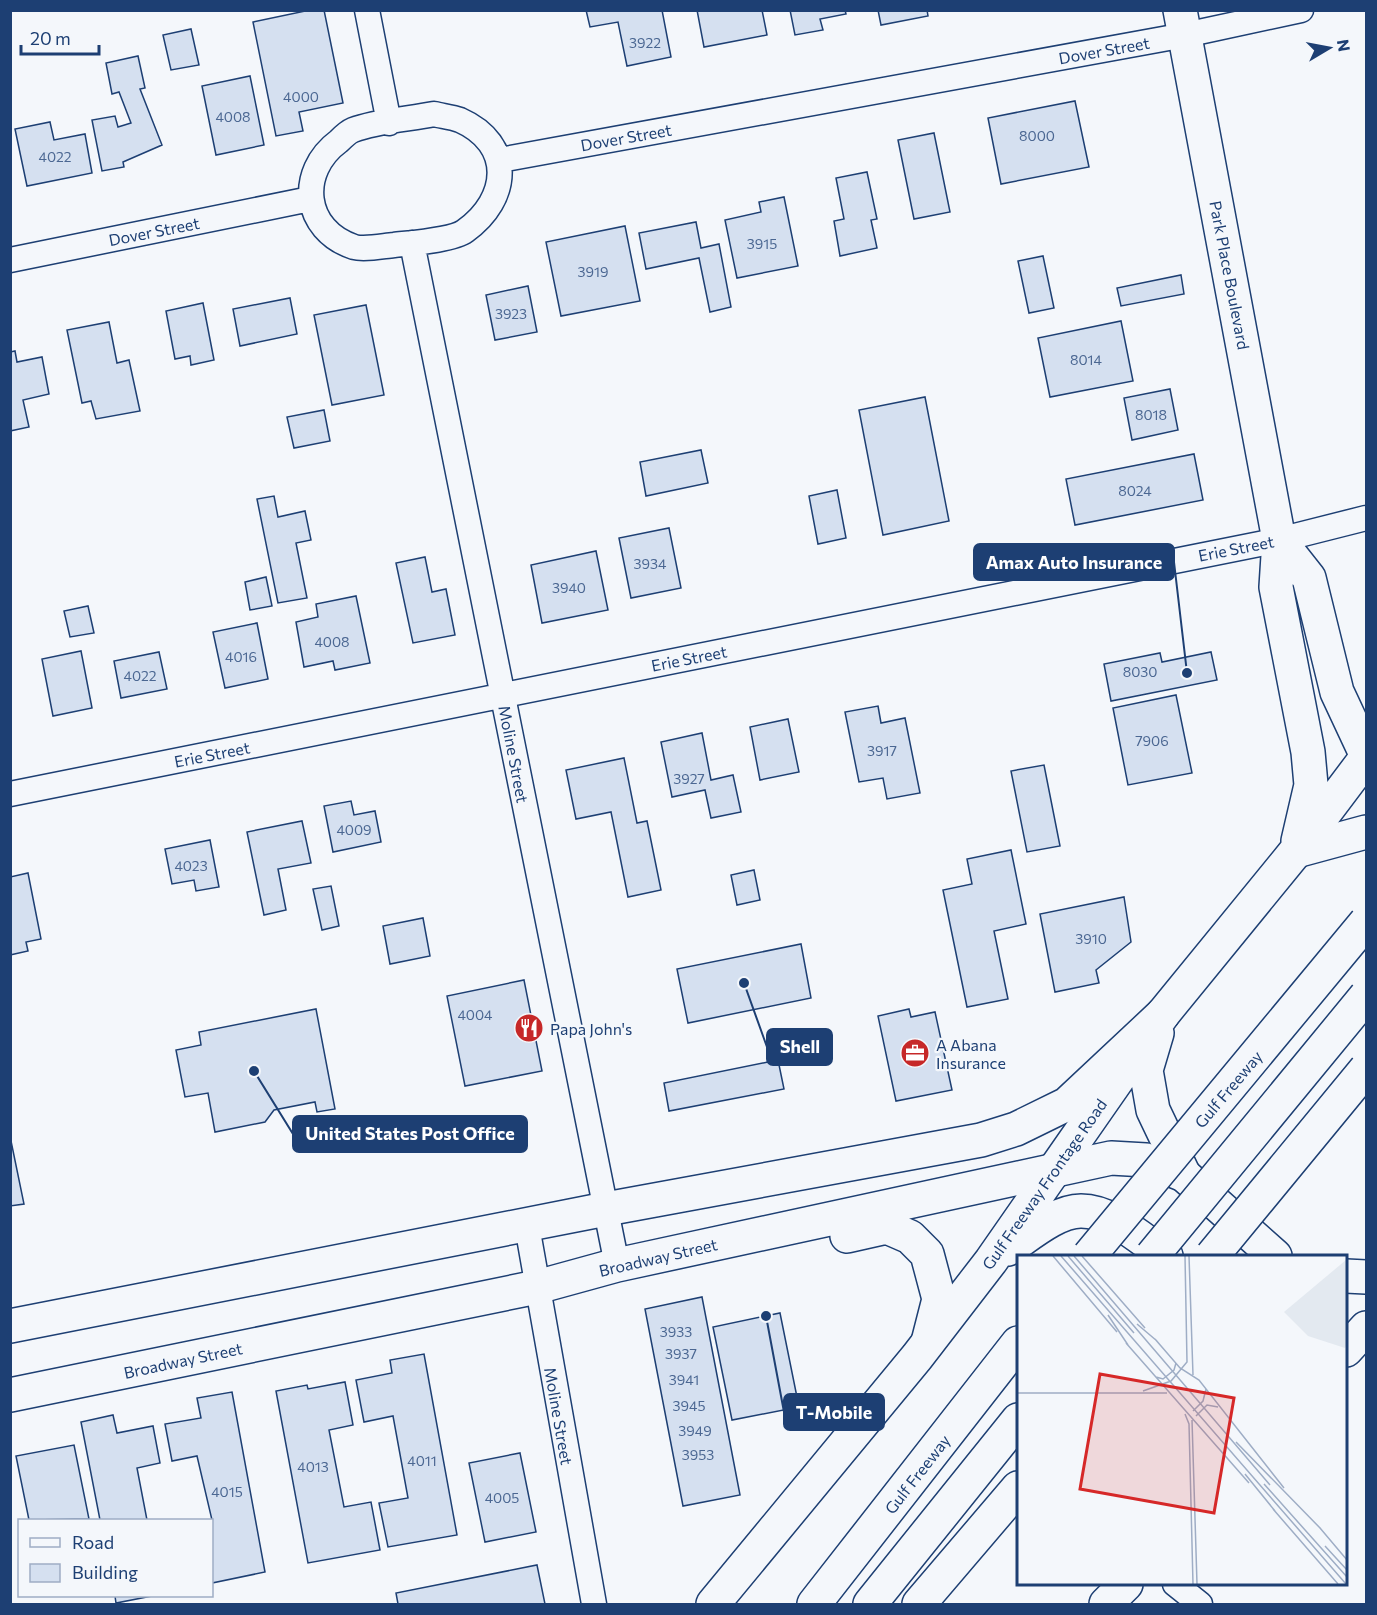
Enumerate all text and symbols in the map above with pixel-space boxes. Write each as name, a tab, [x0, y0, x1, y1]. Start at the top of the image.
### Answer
scale bar	[21, 18, 99, 56]
north arrow	[1299, 18, 1359, 78]
text: 20 m	[30, 27, 71, 49]
street label: Dover Street	[1057, 33, 1151, 67]
house number: 3922	[629, 34, 661, 51]
text: N	[1334, 38, 1355, 53]
house number: 4000	[283, 88, 319, 105]
house number: 4008	[215, 108, 251, 125]
street label: Dover Street	[579, 120, 673, 154]
house number: 8000	[1019, 127, 1055, 144]
house number: 4022	[38, 148, 72, 165]
street label: Park Place Boulevard	[1206, 199, 1254, 351]
street label: Dover Street	[107, 213, 201, 249]
house number: 3915	[747, 235, 777, 252]
house number: 3919	[578, 263, 608, 280]
house number: 3923	[495, 305, 527, 322]
house number: 8014	[1070, 351, 1103, 368]
house number: 8018	[1135, 406, 1167, 423]
house number: 8024	[1118, 482, 1152, 499]
street label: Erie Street	[1197, 531, 1276, 565]
callout: Amax Auto Insurance	[974, 544, 1174, 580]
text: Amax Auto Insurance	[986, 551, 1162, 573]
house number: 3934	[634, 555, 667, 572]
house number: 3940	[552, 579, 586, 596]
house number: 4008	[314, 633, 350, 650]
street label: Erie Street	[650, 641, 729, 675]
house number: 4016	[225, 648, 257, 665]
house number: 8030	[1123, 663, 1157, 680]
house number: 4022	[123, 667, 157, 684]
street label: Moline Street	[495, 704, 533, 805]
house number: 7906	[1135, 732, 1169, 749]
street label: Erie Street	[173, 737, 252, 771]
house number: 3917	[867, 742, 897, 759]
house number: 3927	[673, 770, 705, 787]
house number: 4009	[336, 821, 372, 838]
house number: 4023	[174, 857, 208, 874]
house number: 3910	[1075, 930, 1107, 947]
house number: 4004	[457, 1006, 493, 1023]
restaurant icon: Papa John's	[513, 1012, 545, 1044]
place label: Papa John's	[550, 1019, 632, 1038]
callout: Shell	[767, 1029, 832, 1065]
text: Shell	[780, 1035, 820, 1057]
place label: A Abana Insurance	[936, 1035, 1006, 1072]
office icon: A Abana Insurance	[899, 1037, 931, 1069]
street label: Gulf Freeway	[1190, 1047, 1266, 1131]
street label: Gulf Freeway Frontage Road	[978, 1095, 1110, 1273]
callout: United States Post Office	[293, 1116, 527, 1152]
text: United States Post Office	[305, 1122, 515, 1144]
street label: Broadway Street	[597, 1234, 720, 1280]
inset map	[1017, 1255, 1347, 1585]
house number: 3933	[660, 1323, 692, 1340]
street label: Broadway Street	[122, 1338, 245, 1382]
house number: 3937	[665, 1345, 697, 1362]
street label: Moline Street	[541, 1366, 577, 1467]
house number: 3941	[669, 1371, 699, 1388]
callout: T-Mobile	[784, 1394, 884, 1430]
house number: 3945	[673, 1397, 705, 1414]
text: T-Mobile	[796, 1401, 872, 1423]
house number: 3949	[678, 1422, 712, 1439]
street label: Gulf Freeway	[880, 1431, 954, 1517]
house number: 3953	[682, 1446, 714, 1463]
house number: 4011	[407, 1452, 437, 1469]
house number: 4013	[297, 1458, 329, 1475]
house number: 4015	[211, 1483, 243, 1500]
house number: 4005	[485, 1489, 519, 1506]
legend	[18, 1519, 213, 1597]
text: Road	[72, 1531, 114, 1553]
text: Building	[72, 1561, 138, 1583]

